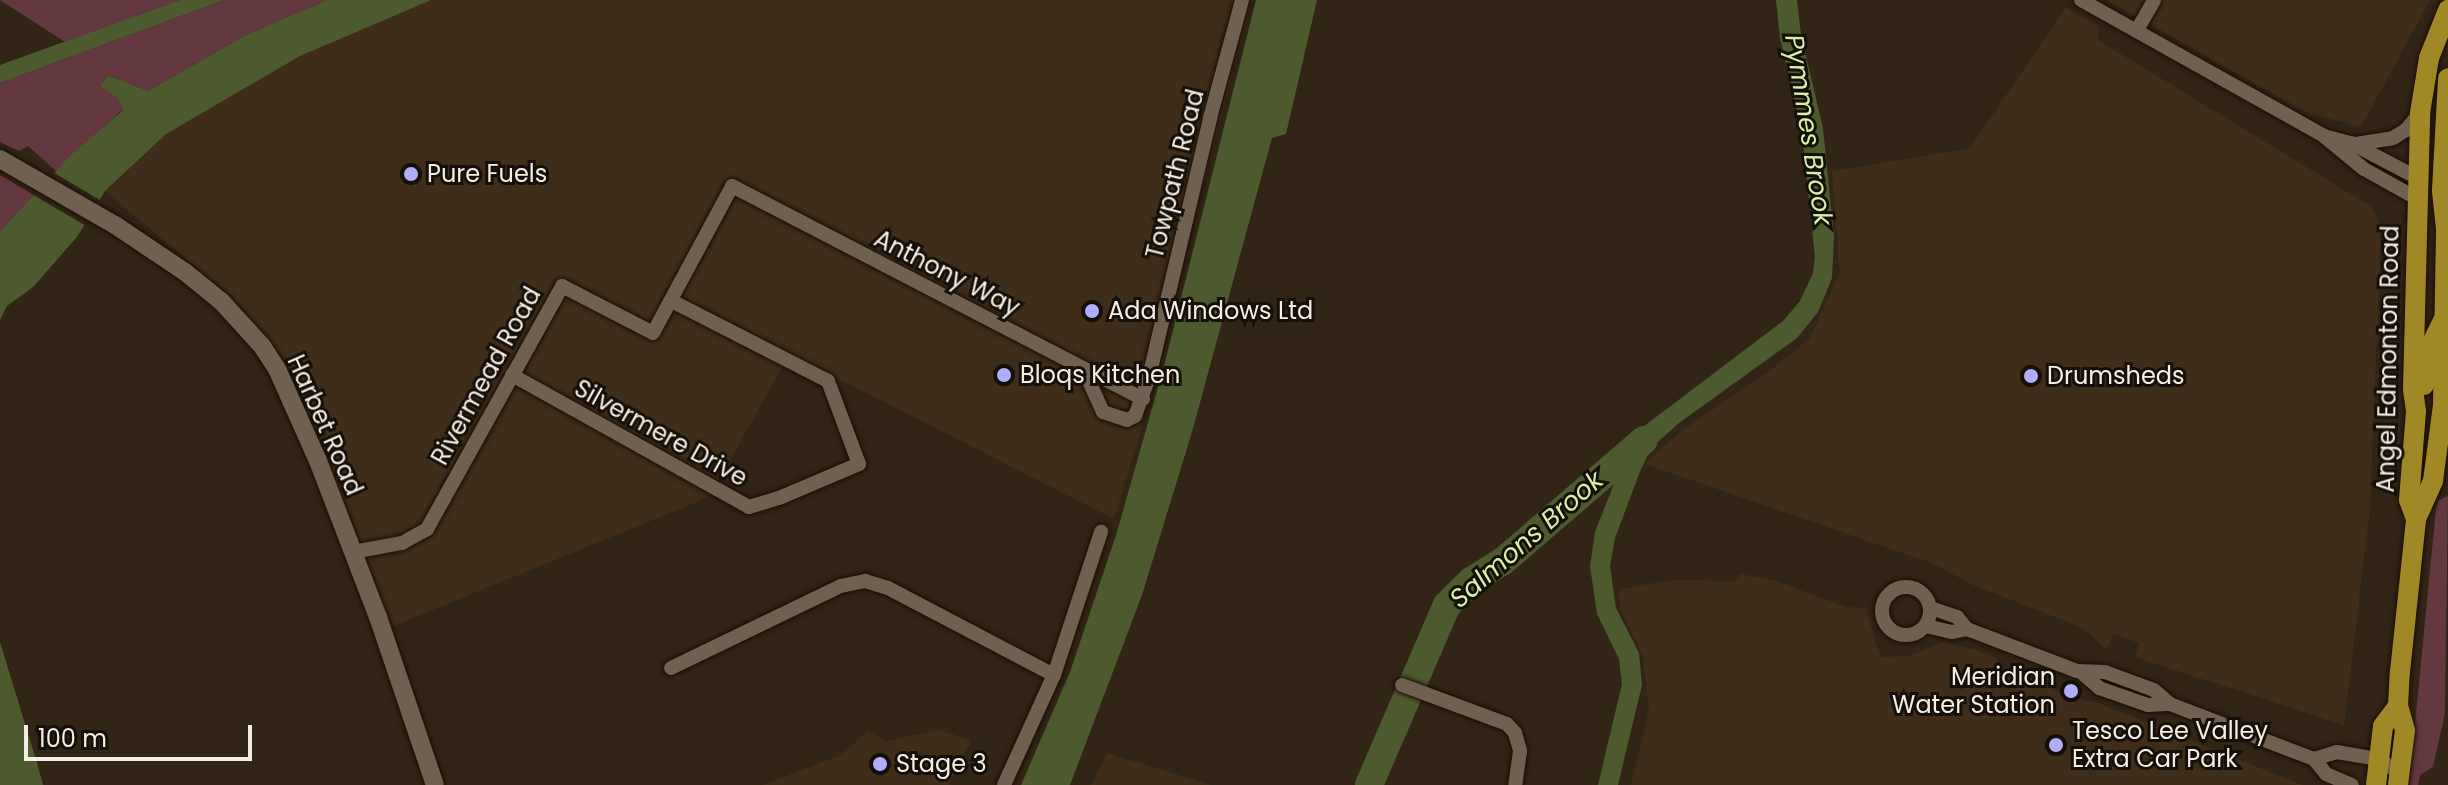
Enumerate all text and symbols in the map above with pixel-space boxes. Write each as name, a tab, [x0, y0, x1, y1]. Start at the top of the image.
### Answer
water label: Pymmes Brook	[1777, 32, 1839, 228]
street label: Towpath Road	[1140, 86, 1210, 262]
place label: Pure Fuels	[427, 160, 547, 188]
marker: Pure Fuels	[402, 165, 420, 183]
street label: Anthony Way	[869, 224, 1025, 322]
street label: Angel Edmonton Road	[2371, 225, 2405, 493]
street label: Rivermead Road	[425, 282, 547, 470]
place label: Ada Windows Ltd	[1108, 297, 1313, 325]
marker: Ada Windows Ltd	[1083, 302, 1101, 320]
street label: Harbet Road	[281, 350, 369, 500]
place label: Bloqs Kitchen	[1020, 361, 1180, 389]
place label: Drumsheds	[2047, 362, 2185, 390]
marker: Bloqs Kitchen	[995, 366, 1013, 384]
marker: Drumsheds	[2022, 367, 2040, 385]
street label: Silvermere Drive	[570, 374, 752, 492]
water label: Salmons Brook	[1444, 465, 1610, 615]
place label: Meridian Water Station	[1892, 663, 2055, 719]
marker: Meridian Water Station	[2062, 682, 2080, 700]
scale bar	[28, 709, 256, 759]
place label: Tesco Lee Valley Extra Car Park	[2072, 717, 2268, 773]
text: 100 m	[38, 722, 107, 755]
marker: Tesco Lee Valley Extra Car Park	[2047, 736, 2065, 754]
place label: Stage 3	[896, 750, 987, 778]
marker: Stage 3	[871, 755, 889, 773]

